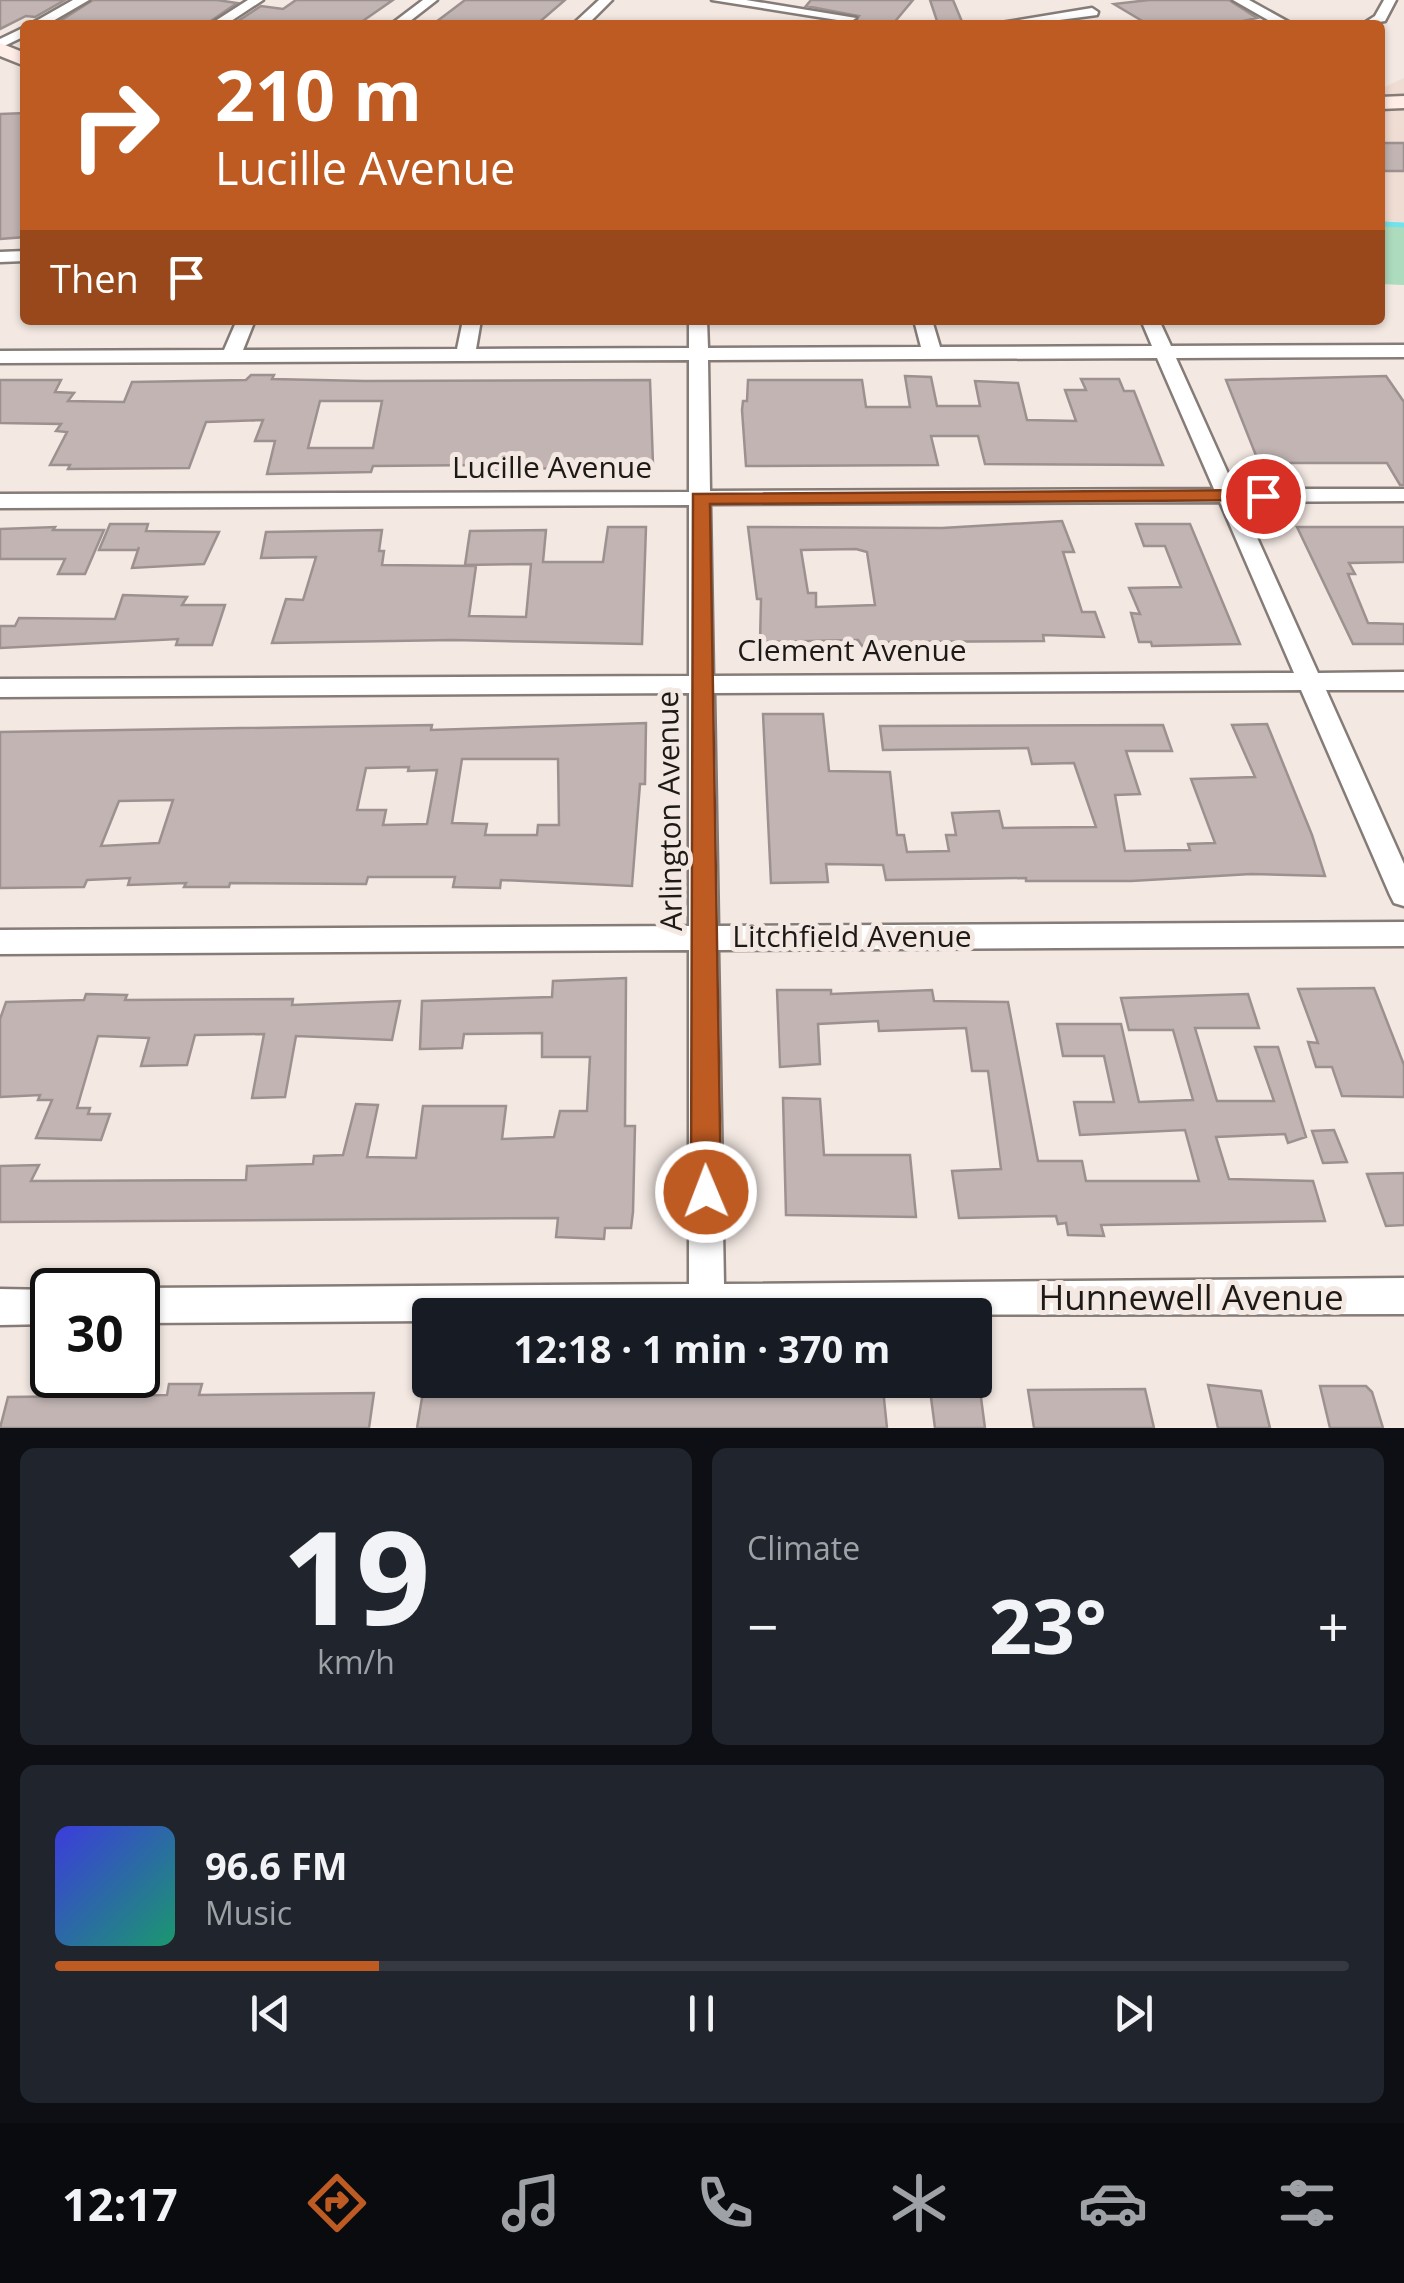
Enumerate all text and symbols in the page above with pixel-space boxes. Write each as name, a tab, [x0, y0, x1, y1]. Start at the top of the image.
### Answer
text: 210 m	[215, 46, 422, 142]
icon: right	[50, 60, 180, 190]
text: Lucille Avenue	[215, 137, 515, 198]
icon: arrive	[159, 250, 214, 305]
text: Then	[50, 252, 139, 304]
street label: Lucille Avenue	[452, 446, 652, 487]
pin	[1221, 454, 1306, 539]
icon: arrive	[1236, 469, 1291, 524]
street label: Clement Avenue	[737, 629, 967, 670]
street label: Arlington Avenue	[646, 690, 691, 932]
street label: Litchfield Avenue	[732, 915, 972, 956]
position arrow	[654, 1140, 758, 1244]
speed limit sign: 30	[30, 1268, 160, 1398]
street label: Hunnewell Avenue	[1038, 1273, 1344, 1320]
text: 12:18 · 1 min · 370 m	[514, 1322, 890, 1374]
text: 19	[282, 1486, 430, 1663]
text: Climate	[747, 1526, 860, 1569]
text: 23°	[989, 1574, 1107, 1676]
text: −	[747, 1588, 778, 1663]
text: +	[1318, 1588, 1349, 1663]
text: km/h	[317, 1640, 395, 1683]
text: 96.6 FM	[205, 1839, 348, 1891]
text: Music	[205, 1891, 292, 1934]
icon: previous	[243, 1986, 298, 2041]
icon: pause	[674, 1986, 729, 2041]
icon: next	[1106, 1986, 1161, 2041]
icon: directions	[302, 2168, 372, 2238]
icon: music	[496, 2168, 566, 2238]
icon: phone	[690, 2168, 760, 2238]
icon: climate	[884, 2168, 954, 2238]
icon: car	[1078, 2168, 1148, 2238]
icon: filters	[1272, 2168, 1342, 2238]
text: 12:17	[62, 2173, 178, 2234]

